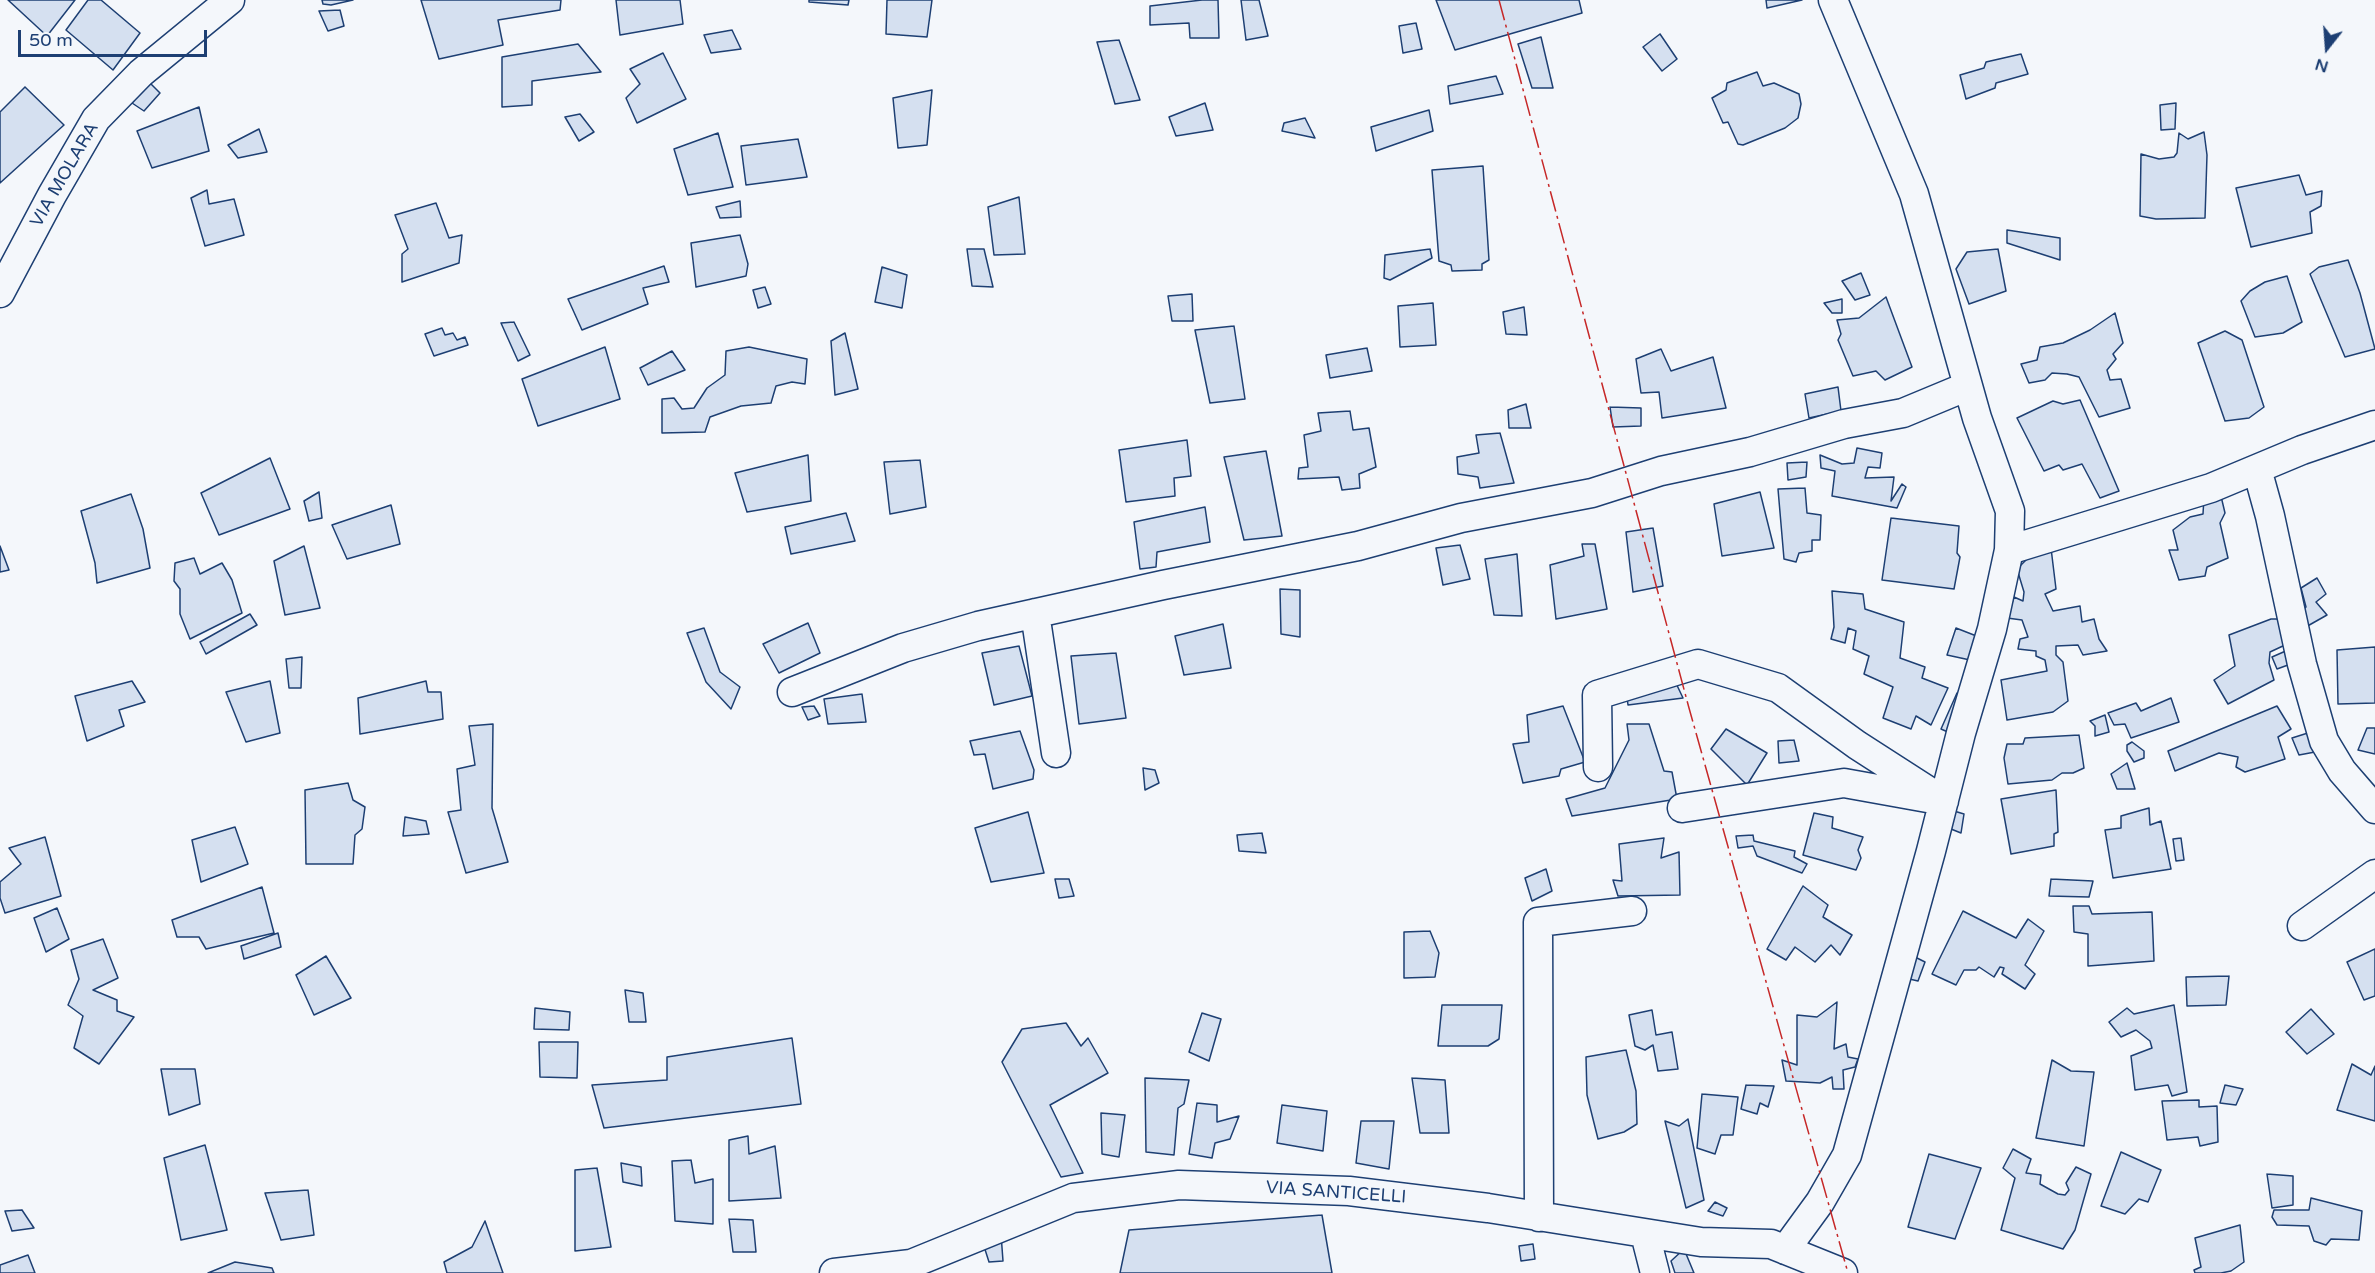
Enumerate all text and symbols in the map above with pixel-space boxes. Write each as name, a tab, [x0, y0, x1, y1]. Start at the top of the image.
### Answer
scale bar	[21, 18, 210, 56]
north arrow	[2297, 18, 2357, 78]
text: 50 m	[29, 29, 73, 51]
text: N	[2313, 54, 2331, 77]
street label: VIA MOLARA	[26, 119, 104, 231]
street label: VIA SANTICELLI	[1265, 1177, 1407, 1209]

